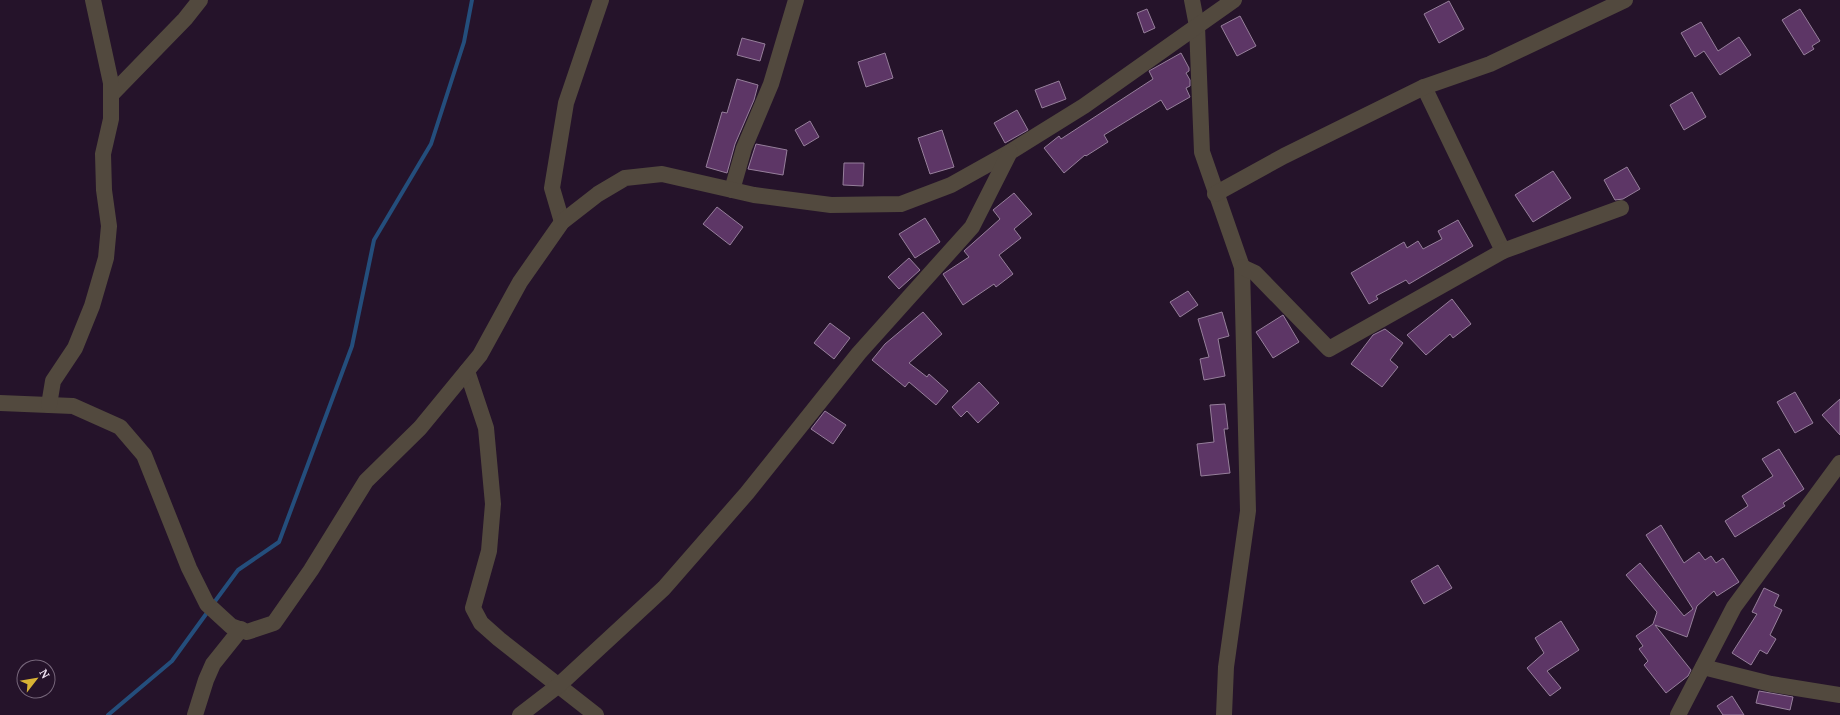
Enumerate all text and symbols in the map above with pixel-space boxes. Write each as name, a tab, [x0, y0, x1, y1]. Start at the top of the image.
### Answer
north arrow	[16, 659, 56, 699]
text: N	[36, 667, 53, 682]

